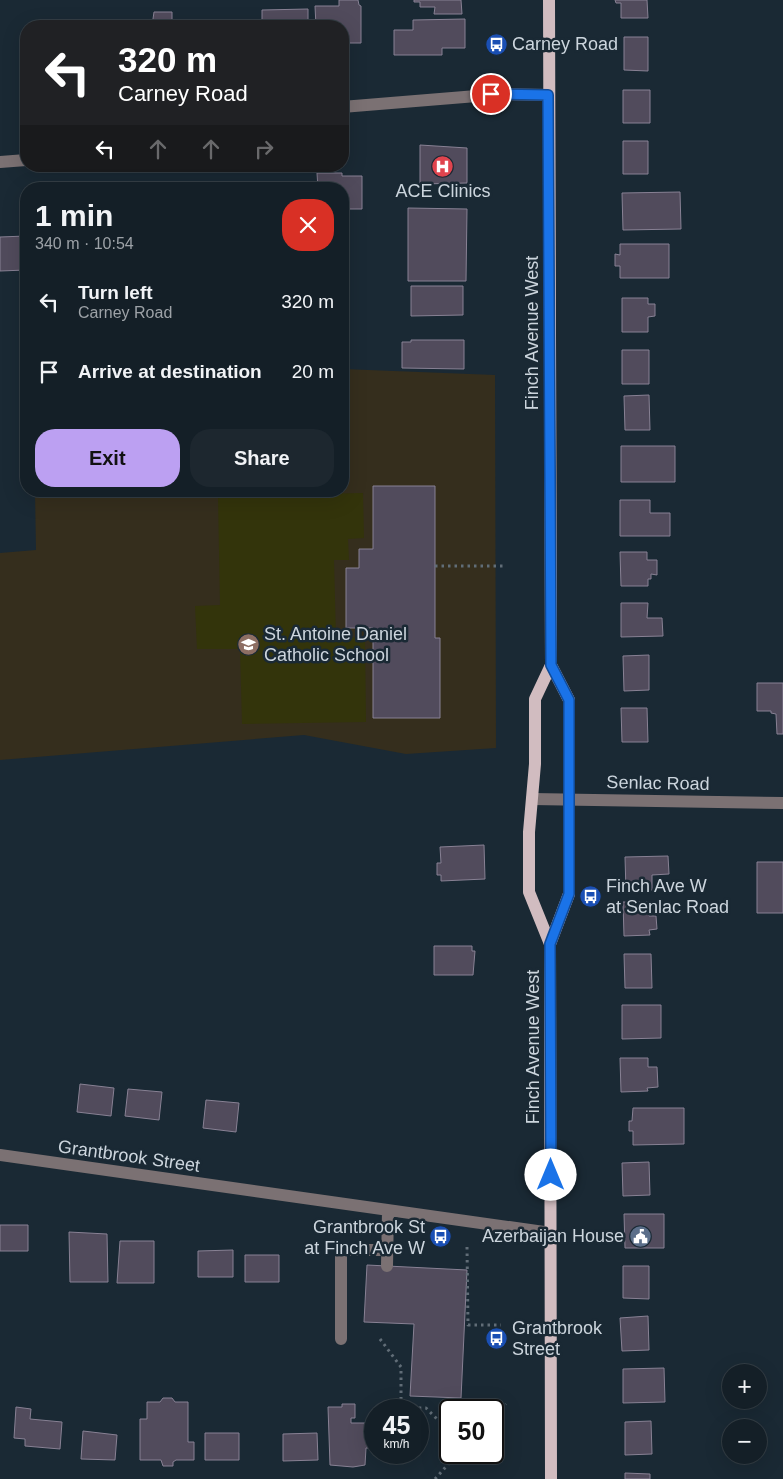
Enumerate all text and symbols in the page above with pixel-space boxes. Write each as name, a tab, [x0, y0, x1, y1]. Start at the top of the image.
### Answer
bus stop icon: Carney Road	[484, 32, 508, 56]
place label: Carney Road	[512, 34, 618, 54]
icon: left	[35, 40, 100, 105]
text: 320 m	[118, 40, 217, 79]
pin	[470, 73, 512, 115]
icon: arrive	[477, 80, 505, 108]
text: Carney Road	[118, 81, 248, 106]
icon: left	[91, 135, 119, 163]
icon: ahead	[144, 135, 172, 163]
icon: ahead	[197, 135, 225, 163]
icon: right	[250, 135, 278, 163]
hospital icon: ACE Clinics	[431, 154, 455, 178]
place label: ACE Clinics	[395, 181, 491, 201]
text: 1 min	[35, 199, 113, 232]
button: close	[282, 199, 334, 251]
text: 340 m · 10:54	[35, 235, 134, 252]
street label: Finch Avenue West	[522, 256, 542, 410]
text: Turn left	[78, 282, 153, 303]
icon: left	[35, 288, 63, 316]
text: 320 m	[281, 291, 334, 312]
text: Carney Road	[78, 304, 172, 321]
icon: arrive	[35, 358, 63, 386]
text: Arrive at destination	[78, 361, 262, 382]
text: 20 m	[292, 361, 334, 382]
button: Exit	[35, 429, 180, 487]
button: Share	[190, 429, 334, 487]
place label: St. Antoine Daniel Catholic School	[264, 624, 407, 665]
school or university icon: St. Antoine Daniel Catholic School	[236, 632, 260, 656]
street label: Senlac Road	[606, 772, 710, 794]
place label: Finch Ave W at Senlac Road	[606, 876, 729, 917]
bus stop icon: Finch Ave W at Senlac Road	[578, 884, 602, 908]
street label: Finch Avenue West	[523, 970, 543, 1124]
street label: Grantbrook Street	[57, 1136, 201, 1176]
position arrow	[524, 1148, 576, 1200]
place label: Grantbrook St at Finch Ave W	[304, 1217, 425, 1258]
public building icon: Azerbaijan House	[628, 1224, 652, 1248]
bus stop icon: Grantbrook St at Finch Ave W	[429, 1225, 453, 1249]
place label: Azerbaijan House	[482, 1226, 624, 1246]
place label: Grantbrook Street	[512, 1318, 603, 1359]
bus stop icon: Grantbrook Street	[484, 1326, 508, 1350]
map controls	[722, 1364, 767, 1464]
button: +	[722, 1364, 767, 1409]
speed limit sign: 50	[439, 1399, 504, 1464]
text: 45	[383, 1411, 410, 1439]
button: −	[722, 1419, 767, 1464]
text: km/h	[383, 1437, 410, 1451]

